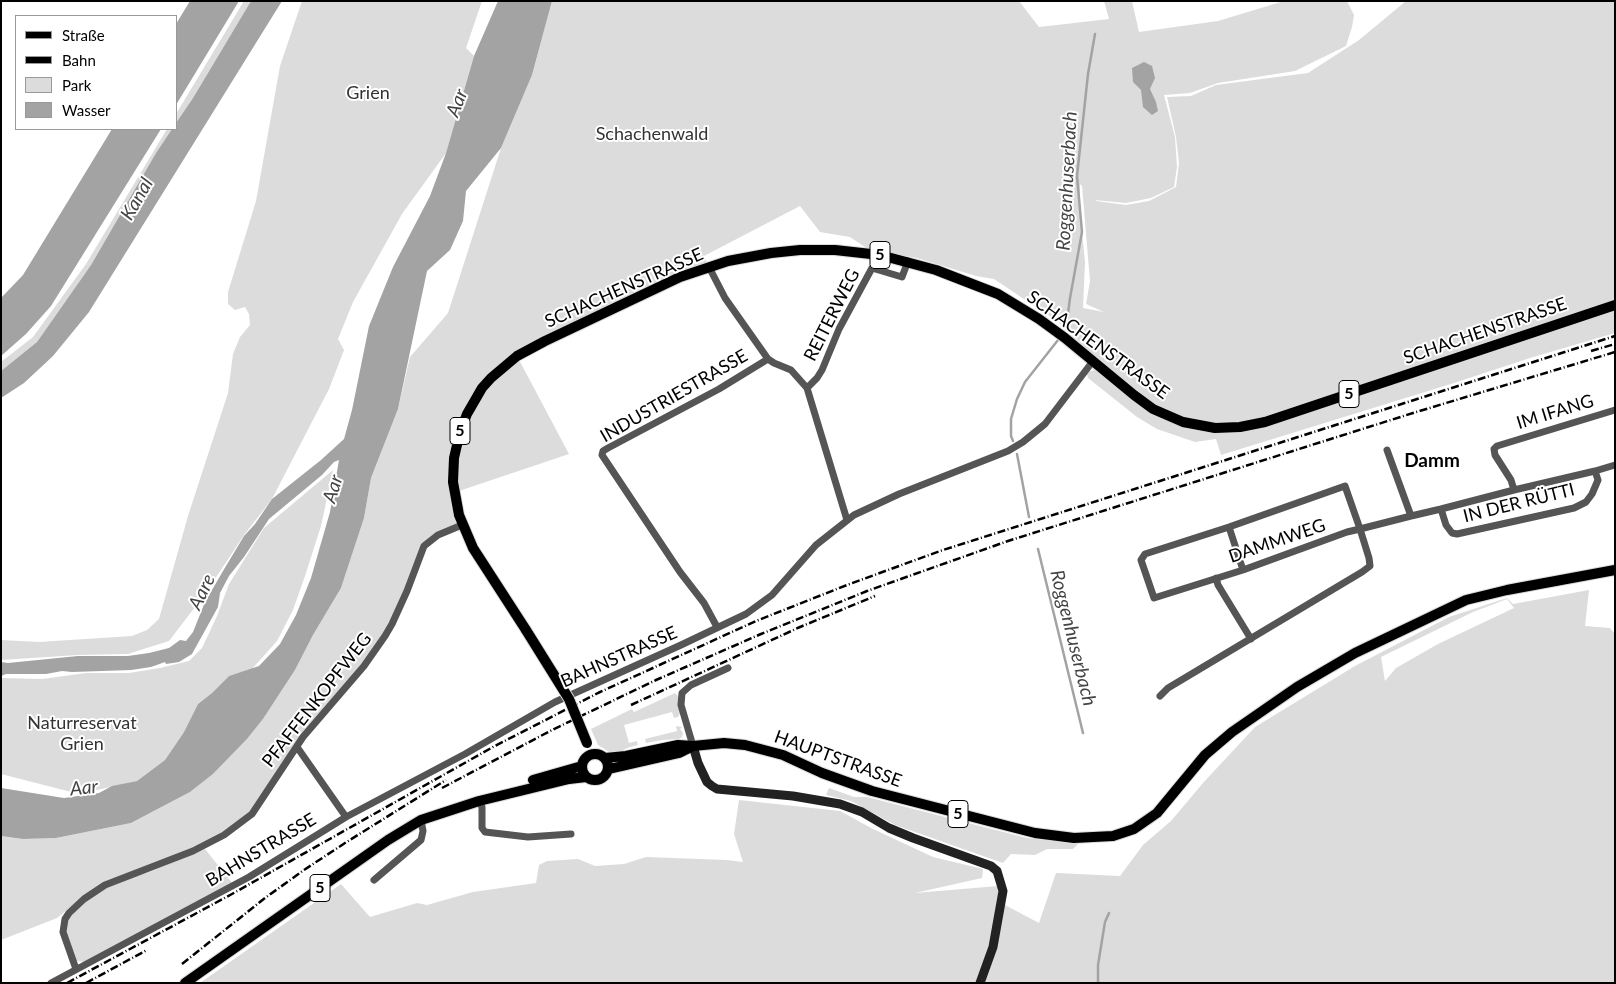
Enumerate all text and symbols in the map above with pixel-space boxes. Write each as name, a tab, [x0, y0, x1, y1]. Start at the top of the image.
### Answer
legend	[15, 15, 178, 130]
text: Straße	[62, 26, 105, 44]
text: Bahn	[62, 51, 96, 69]
text: Park	[62, 76, 91, 94]
park label: Grien	[346, 82, 390, 104]
water label: Aar	[441, 86, 473, 120]
text: Wasser	[62, 101, 111, 119]
water label: Roggenhuserbach	[1052, 111, 1082, 251]
park label: Schachenwald	[596, 123, 708, 145]
water label: Kanal	[116, 174, 158, 224]
road number: 5	[870, 242, 890, 268]
street label: SCHACHENSTRASSE	[541, 243, 707, 333]
street label: REITERWEG	[800, 265, 864, 365]
street label: SCHACHENSTRASSE	[1022, 286, 1174, 404]
street label: SCHACHENSTRASSE	[1401, 293, 1569, 369]
street label: INDUSTRIESTRASSE	[596, 345, 752, 447]
road number: 5	[1339, 380, 1359, 408]
street label: IM IFANG	[1514, 390, 1596, 434]
road number: 5	[450, 418, 470, 444]
district label: Damm	[1404, 450, 1460, 472]
water label: Aar	[318, 472, 348, 506]
street label: IN DER RÜTTI	[1461, 479, 1577, 527]
street label: DAMMWEG	[1226, 514, 1328, 568]
water label: Roggenhuserbach	[1045, 568, 1101, 708]
water label: Aare	[184, 570, 220, 614]
street label: BAHNSTRASSE	[558, 622, 680, 692]
street label: PFAFFENKOPFWEG	[258, 628, 376, 772]
park label: Naturreservat Grien	[27, 712, 137, 754]
street label: HAUPTSTRASSE	[771, 726, 905, 792]
water label: Aar	[69, 775, 99, 801]
road number: 5	[948, 801, 968, 828]
street label: BAHNSTRASSE	[202, 809, 320, 891]
road number: 5	[310, 874, 330, 901]

